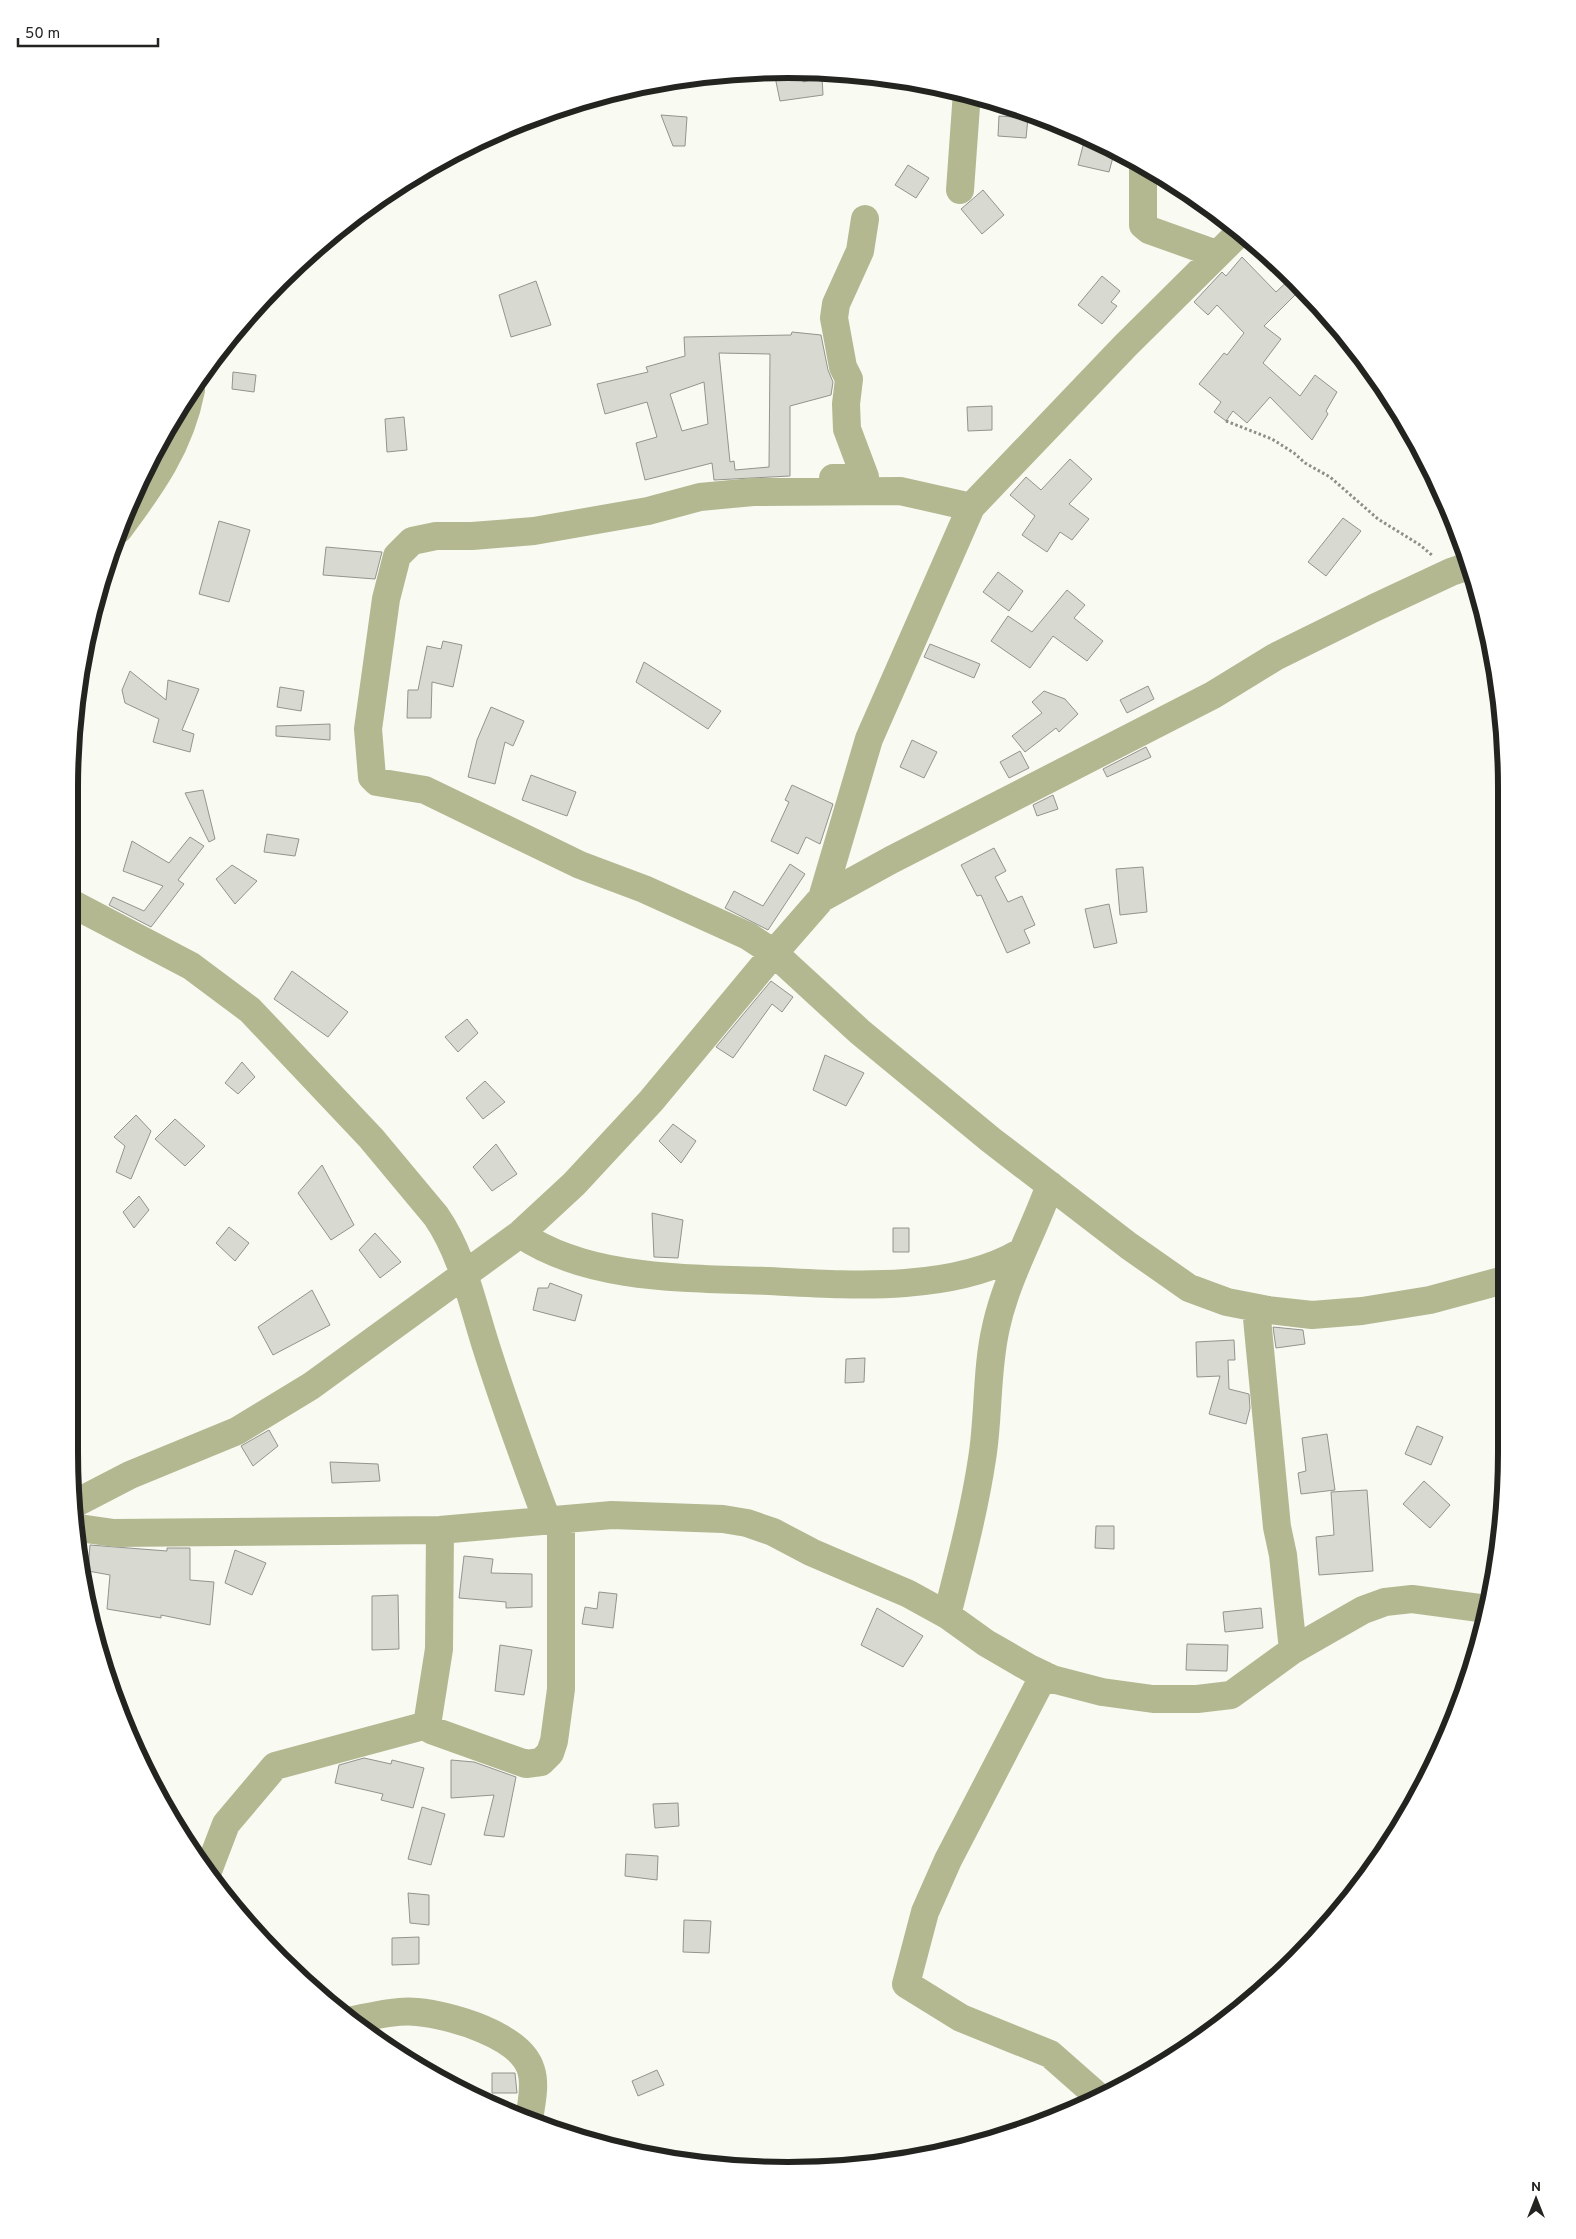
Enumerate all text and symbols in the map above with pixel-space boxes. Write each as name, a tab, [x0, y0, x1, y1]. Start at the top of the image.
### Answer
scale bar	[18, 15, 158, 47]
text: 50 m	[25, 25, 60, 44]
north arrow	[1511, 2174, 1561, 2224]
text: N	[1531, 2179, 1541, 2196]

